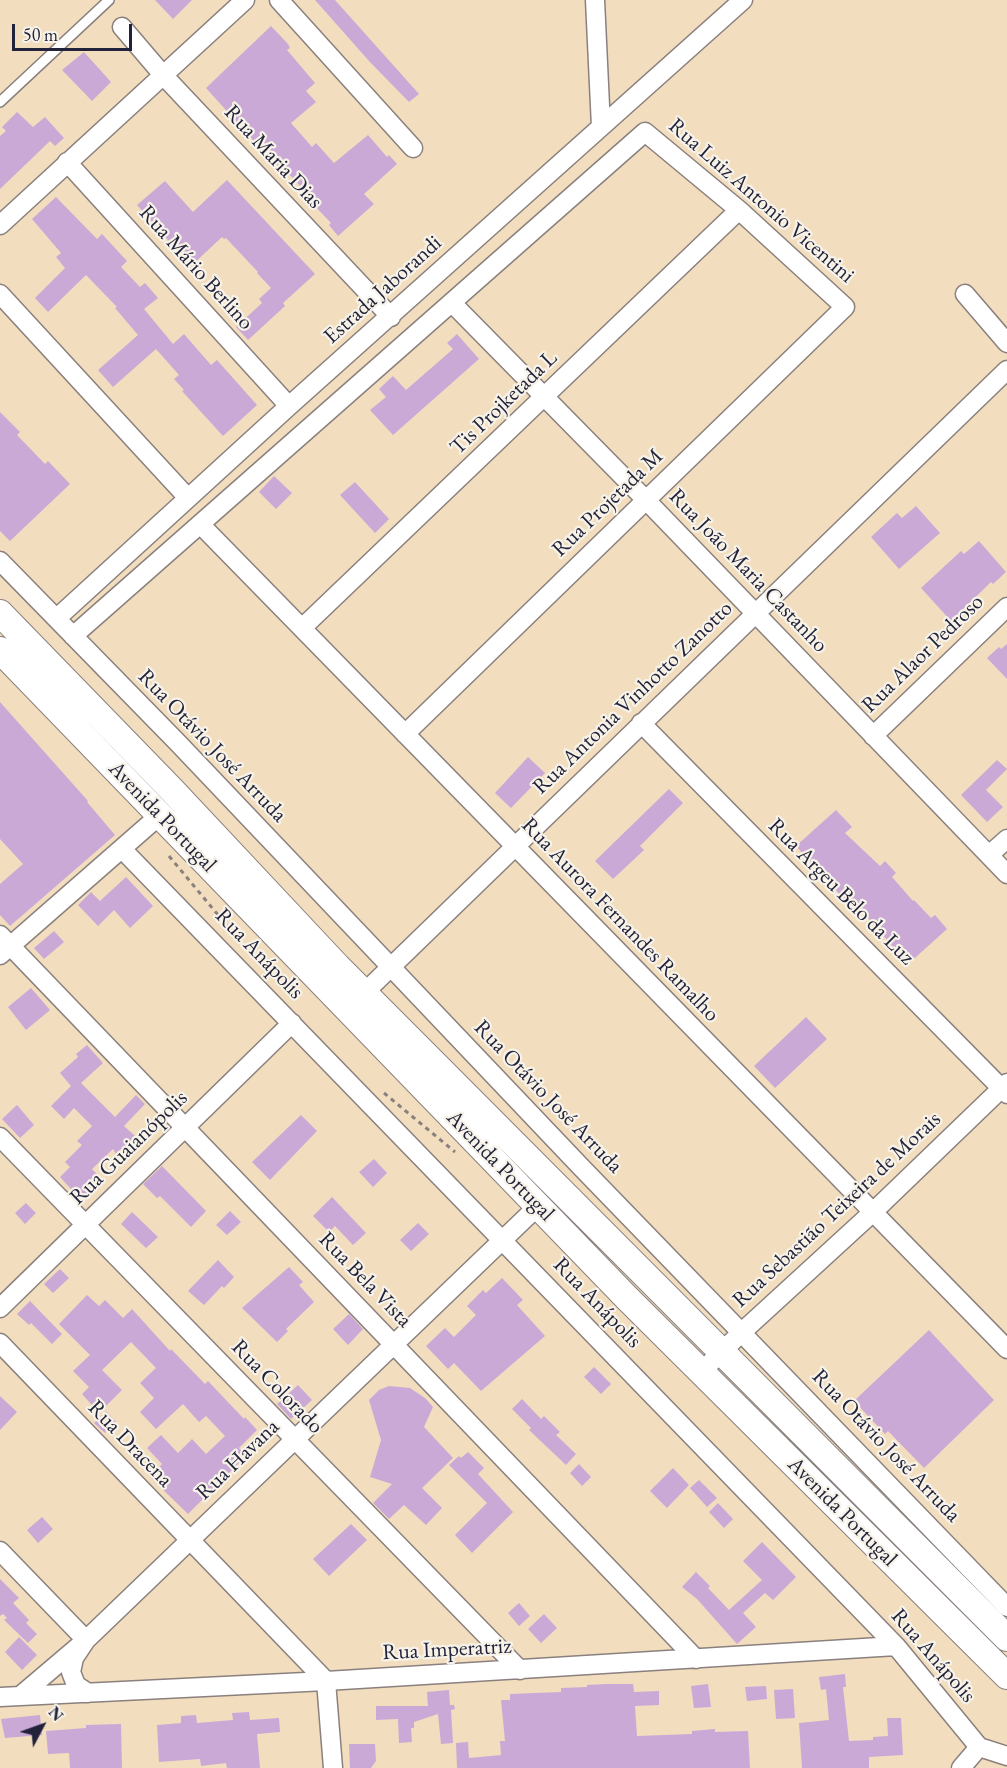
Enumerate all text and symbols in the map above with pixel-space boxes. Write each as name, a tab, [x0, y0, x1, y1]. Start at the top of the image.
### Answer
scale bar	[15, 12, 135, 50]
text: 50 m	[23, 23, 58, 46]
street label: Rua Maria Dias	[218, 100, 328, 214]
street label: Rua Luiz Antonio Vicentini	[663, 113, 859, 289]
street label: Rua Mário Berlino	[133, 200, 259, 336]
street label: Estrada Jaborandi	[319, 230, 447, 350]
street label: Tis Projketada L	[445, 345, 563, 461]
street label: Rua Projetada M	[547, 443, 669, 563]
street label: Rua João Maria Castanho	[663, 484, 833, 658]
street label: Rua Alaor Pedroso	[857, 589, 989, 719]
street label: Rua Antonia Vinhotto Zanotto	[528, 596, 738, 800]
street label: Rua Otávio José Arruda	[132, 664, 292, 828]
street label: Avenida Portugal	[102, 756, 222, 878]
street label: Rua Aurora Fernandes Ramalho	[515, 812, 725, 1028]
street label: Rua Argeu Belo da Luz	[762, 813, 920, 971]
street label: Rua Anápolis	[209, 903, 309, 1005]
street label: Rua Otávio José Arruda	[468, 1015, 628, 1179]
street label: Rua Guaianópolis	[65, 1085, 193, 1211]
street label: Avenida Portugal	[440, 1105, 560, 1227]
street label: Rua Sebastião Teixeira de Morais	[727, 1106, 947, 1314]
street label: Rua Bela Vista	[313, 1227, 417, 1333]
street label: Rua Anápolis	[547, 1252, 647, 1354]
street label: Rua Colorado	[225, 1334, 329, 1440]
street label: Rua Otávio José Arruda	[806, 1364, 966, 1528]
street label: Rua Dracena	[82, 1395, 178, 1493]
street label: Rua Havana	[191, 1414, 285, 1506]
street label: Avenida Portugal	[782, 1452, 902, 1572]
street label: Rua Anápolis	[885, 1604, 981, 1708]
street label: Rua Imperatriz	[382, 1633, 512, 1667]
north arrow	[12, 1696, 72, 1756]
text: N	[44, 1702, 68, 1726]

